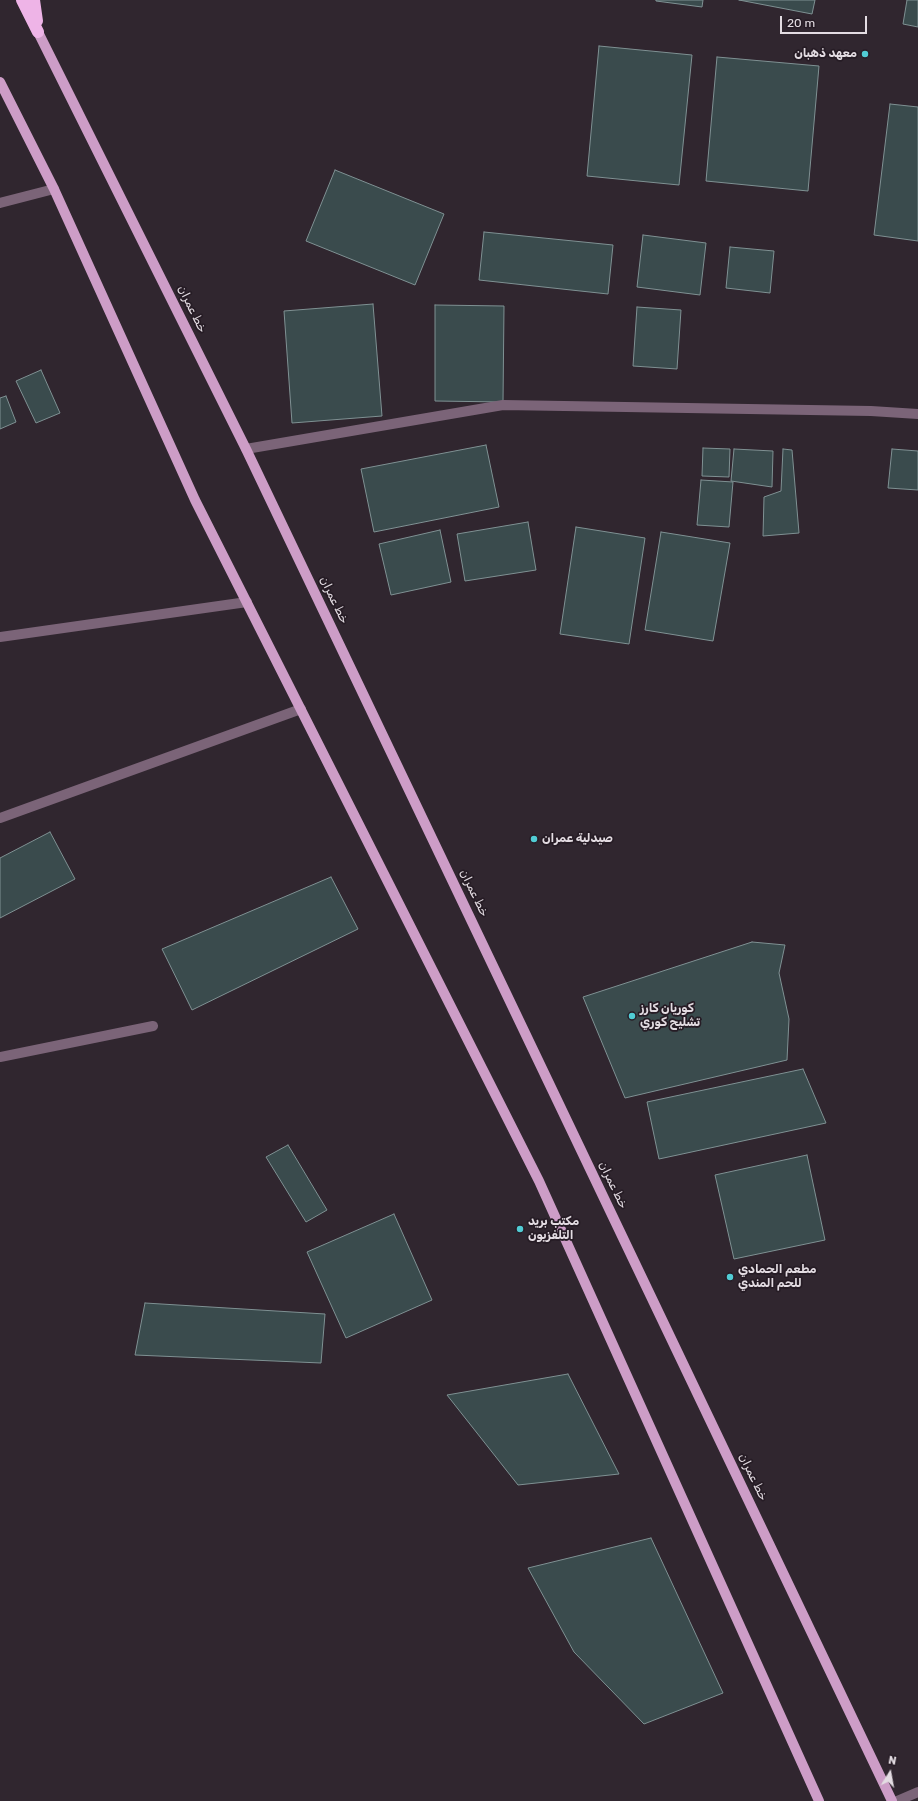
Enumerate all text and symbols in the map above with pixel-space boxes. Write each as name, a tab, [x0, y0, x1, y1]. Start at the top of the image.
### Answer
scale bar	[782, 8, 869, 34]
text: 20 m	[787, 16, 815, 30]
place label: معهد ذهبان	[794, 47, 857, 61]
marker: معهد ذهبان	[860, 49, 870, 59]
street label: خط عمران	[174, 283, 210, 335]
street label: خط عمران	[316, 574, 352, 626]
place label: صيدلية عمران	[542, 832, 613, 846]
marker: صيدلية عمران	[529, 834, 539, 844]
street label: خط عمران	[456, 867, 492, 919]
place label: كوريان كارز تشليح كوري	[640, 1002, 700, 1030]
marker: كوريان كارز تشليح كوري	[627, 1011, 637, 1021]
street label: خط عمران	[595, 1159, 631, 1211]
place label: مكتب بريد التلفزيون	[528, 1215, 579, 1243]
marker: مكتب بريد التلفزيون	[515, 1224, 525, 1234]
place label: مطعم الحمادي للحم المندي	[738, 1263, 817, 1291]
marker: مطعم الحمادي للحم المندي	[725, 1272, 735, 1282]
street label: خط عمران	[735, 1451, 771, 1503]
north arrow	[870, 1753, 910, 1793]
text: N	[887, 1754, 898, 1768]

